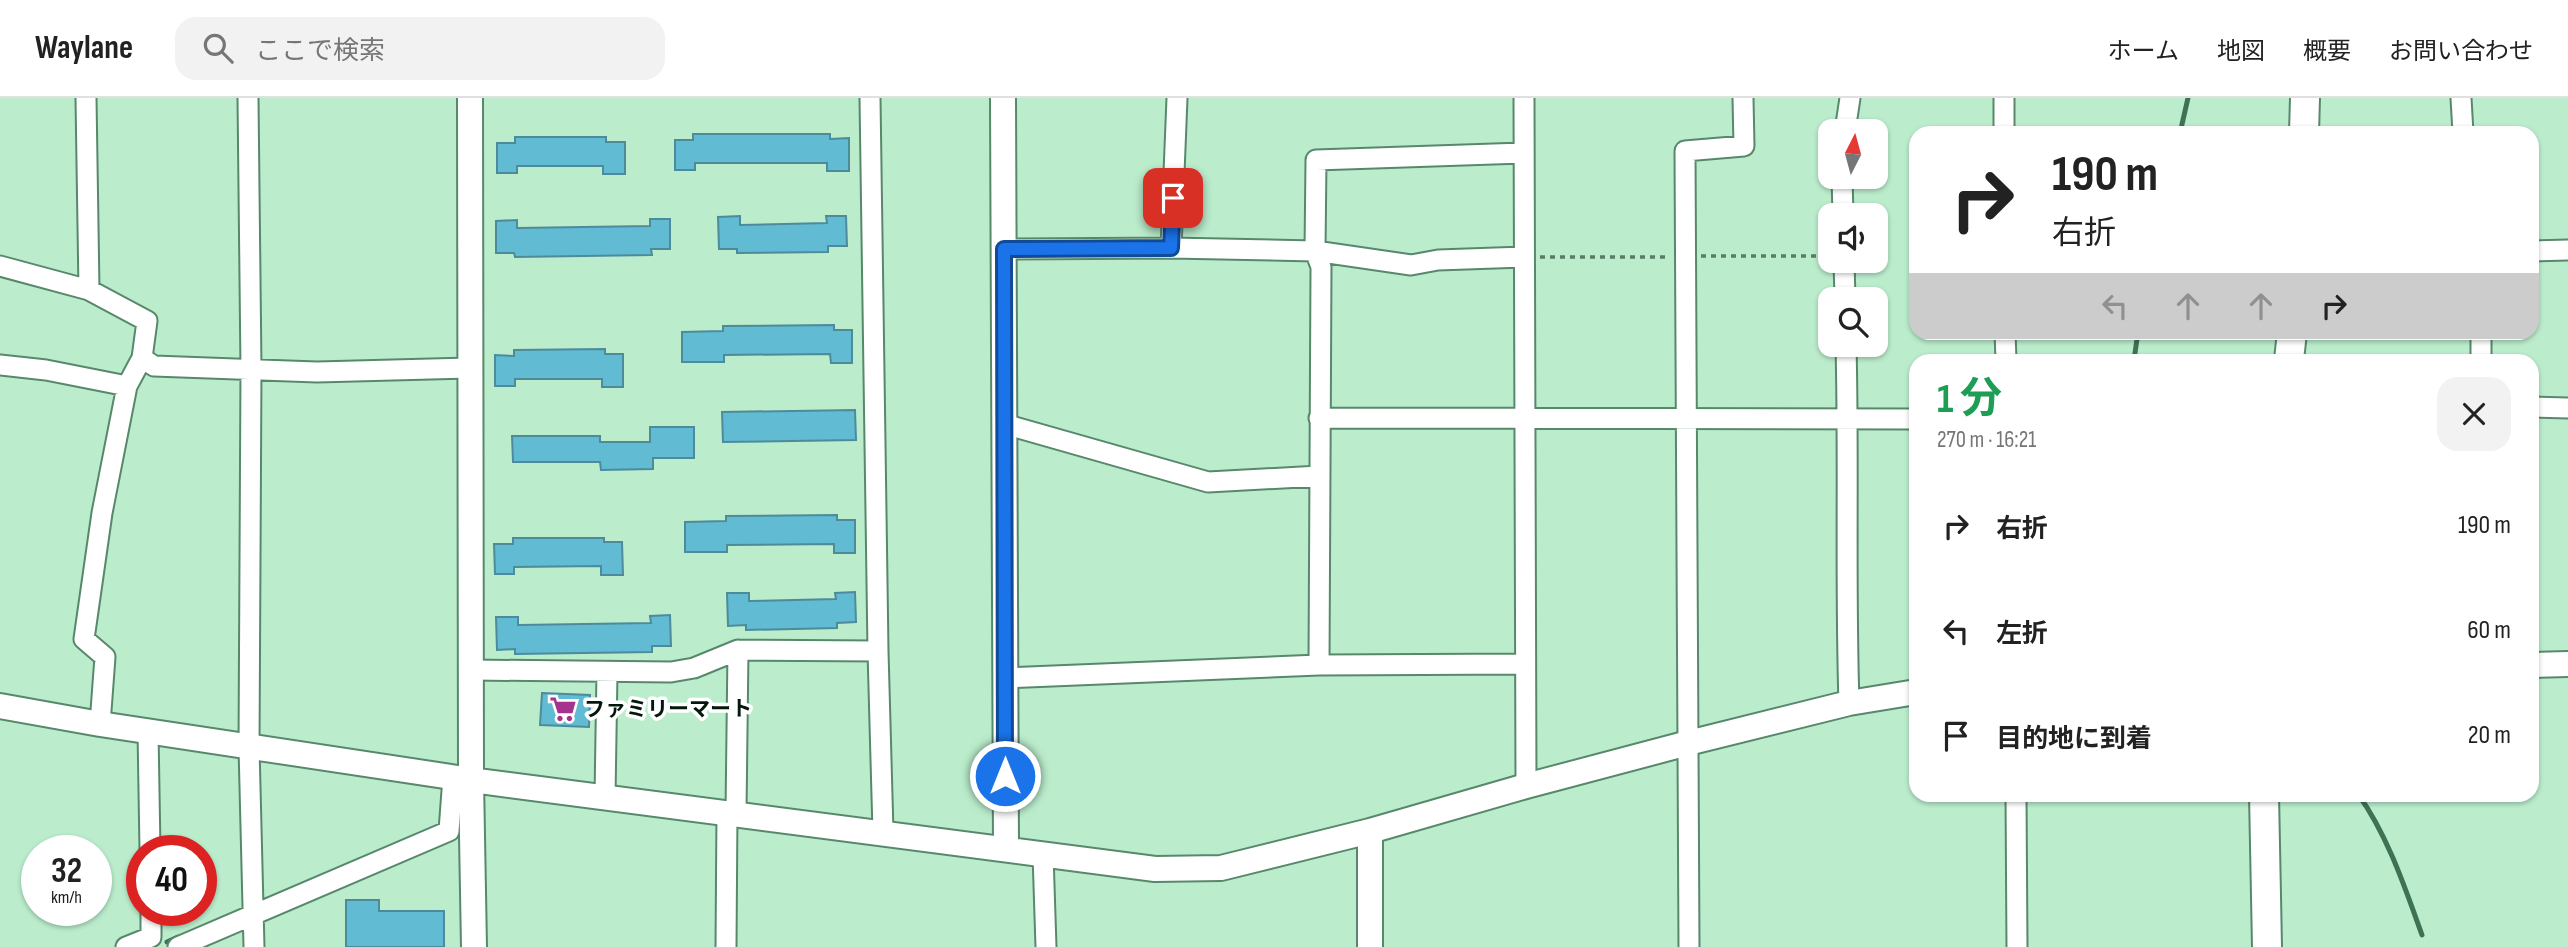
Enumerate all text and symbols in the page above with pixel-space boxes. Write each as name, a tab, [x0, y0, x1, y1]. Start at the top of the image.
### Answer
search box	[175, 17, 665, 80]
text: Waylane	[35, 28, 133, 68]
icon: search	[199, 29, 237, 67]
text: ここで検索	[255, 36, 385, 67]
text: ホーム	[2108, 37, 2179, 66]
text: 地図	[2217, 37, 2265, 66]
text: 概要	[2303, 37, 2351, 66]
text: お問い合わせ	[2389, 37, 2533, 66]
north arrow	[1818, 119, 1888, 189]
map controls	[1818, 119, 1888, 357]
text: 190 m	[2052, 146, 2158, 205]
icon: right	[1937, 154, 2028, 245]
pin	[1143, 168, 1203, 228]
icon: arrive	[1154, 179, 1192, 217]
button: sound	[1818, 203, 1888, 273]
text: 右折	[2052, 214, 2116, 253]
button: search	[1818, 287, 1888, 357]
icon: left	[2096, 287, 2134, 325]
icon: ahead	[2169, 287, 2207, 325]
icon: ahead	[2242, 287, 2280, 325]
icon: right	[2315, 287, 2353, 325]
text: 1 分	[1937, 374, 2002, 425]
button: close	[2437, 377, 2511, 451]
text: 270 m · 16:21	[1937, 426, 2036, 454]
icon: right	[1937, 507, 1975, 545]
text: 190 m	[2458, 510, 2511, 541]
text: 右折	[1996, 514, 2048, 545]
icon: left	[1937, 612, 1975, 650]
text: 60 m	[2467, 615, 2511, 646]
text: 左折	[1996, 619, 2048, 650]
supermarket icon: ファミリーマート	[548, 694, 578, 724]
place label: ファミリーマート	[584, 697, 752, 722]
icon: arrive	[1937, 717, 1975, 755]
text: 20 m	[2468, 720, 2511, 751]
text: 目的地に到着	[1996, 724, 2152, 755]
position arrow	[968, 739, 1042, 813]
speed limit sign: 40	[126, 835, 217, 926]
text: 32	[51, 850, 82, 893]
text: km/h	[51, 887, 82, 908]

